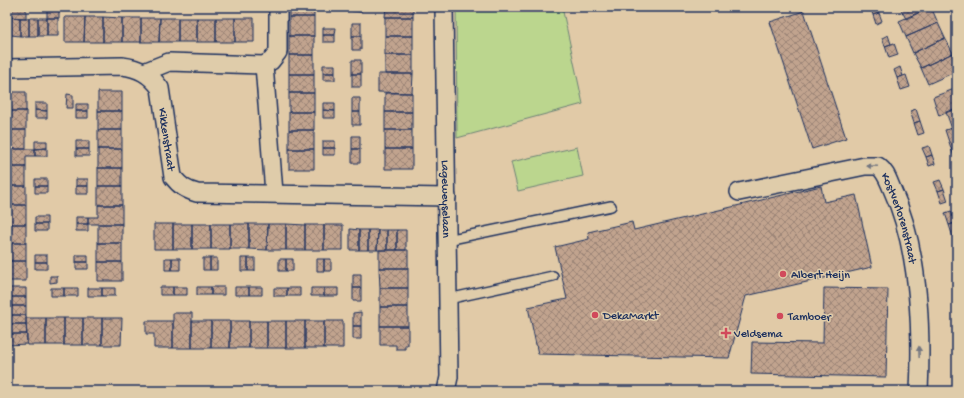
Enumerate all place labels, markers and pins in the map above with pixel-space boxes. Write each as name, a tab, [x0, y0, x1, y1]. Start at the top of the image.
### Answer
marker: Albert Heijn	[778, 269, 788, 279]
place label: Albert Heijn	[791, 269, 850, 283]
marker: DekaMarkt	[590, 310, 600, 320]
place label: DekaMarkt	[602, 310, 660, 324]
marker: Tamboer	[775, 311, 785, 321]
place label: Tamboer	[787, 311, 833, 325]
marker: Veldsema	[721, 328, 731, 338]
place label: Veldsema	[733, 328, 783, 342]

